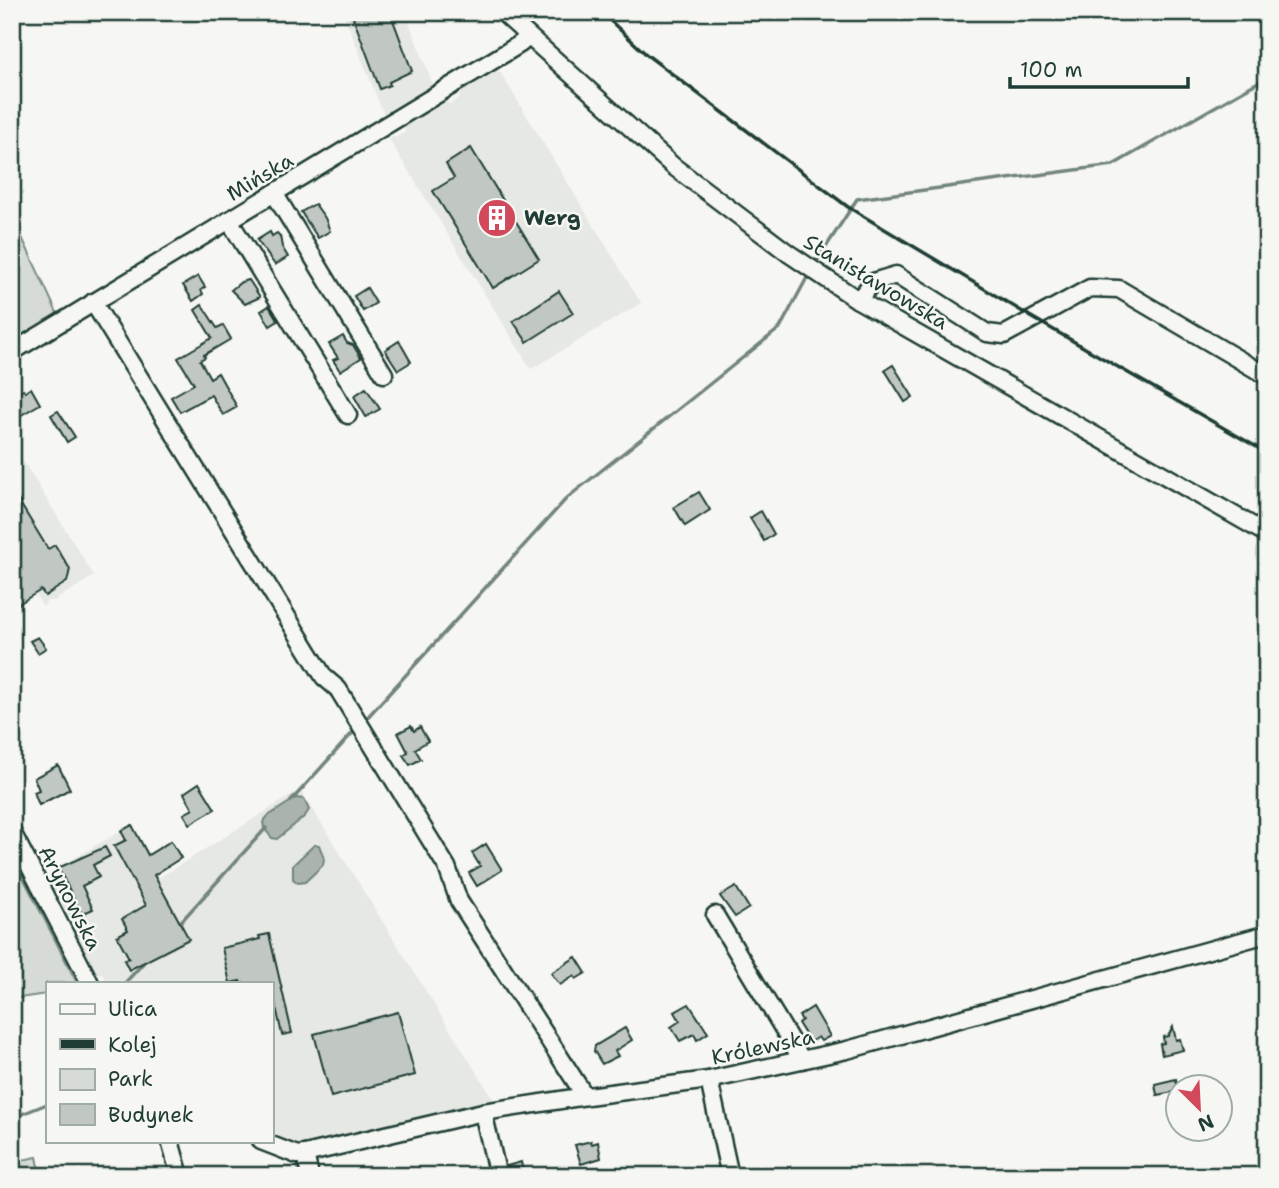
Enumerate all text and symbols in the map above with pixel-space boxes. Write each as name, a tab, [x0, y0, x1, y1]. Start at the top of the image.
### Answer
scale bar	[1010, 46, 1188, 90]
text: 100 m	[1020, 56, 1083, 84]
street label: Mińska	[221, 146, 299, 208]
building icon: Werg	[476, 197, 518, 239]
place label: Werg	[524, 204, 581, 232]
street label: Stanisławowska	[798, 228, 954, 336]
street label: Arynowska	[32, 841, 108, 955]
legend	[46, 982, 273, 1142]
text: Ulica	[108, 995, 157, 1023]
street label: Królewska	[709, 1022, 817, 1072]
text: Kolej	[108, 1031, 157, 1059]
text: Park	[108, 1065, 153, 1093]
north arrow	[1164, 1072, 1234, 1142]
text: Budynek	[108, 1101, 194, 1129]
text: N	[1194, 1109, 1218, 1138]

